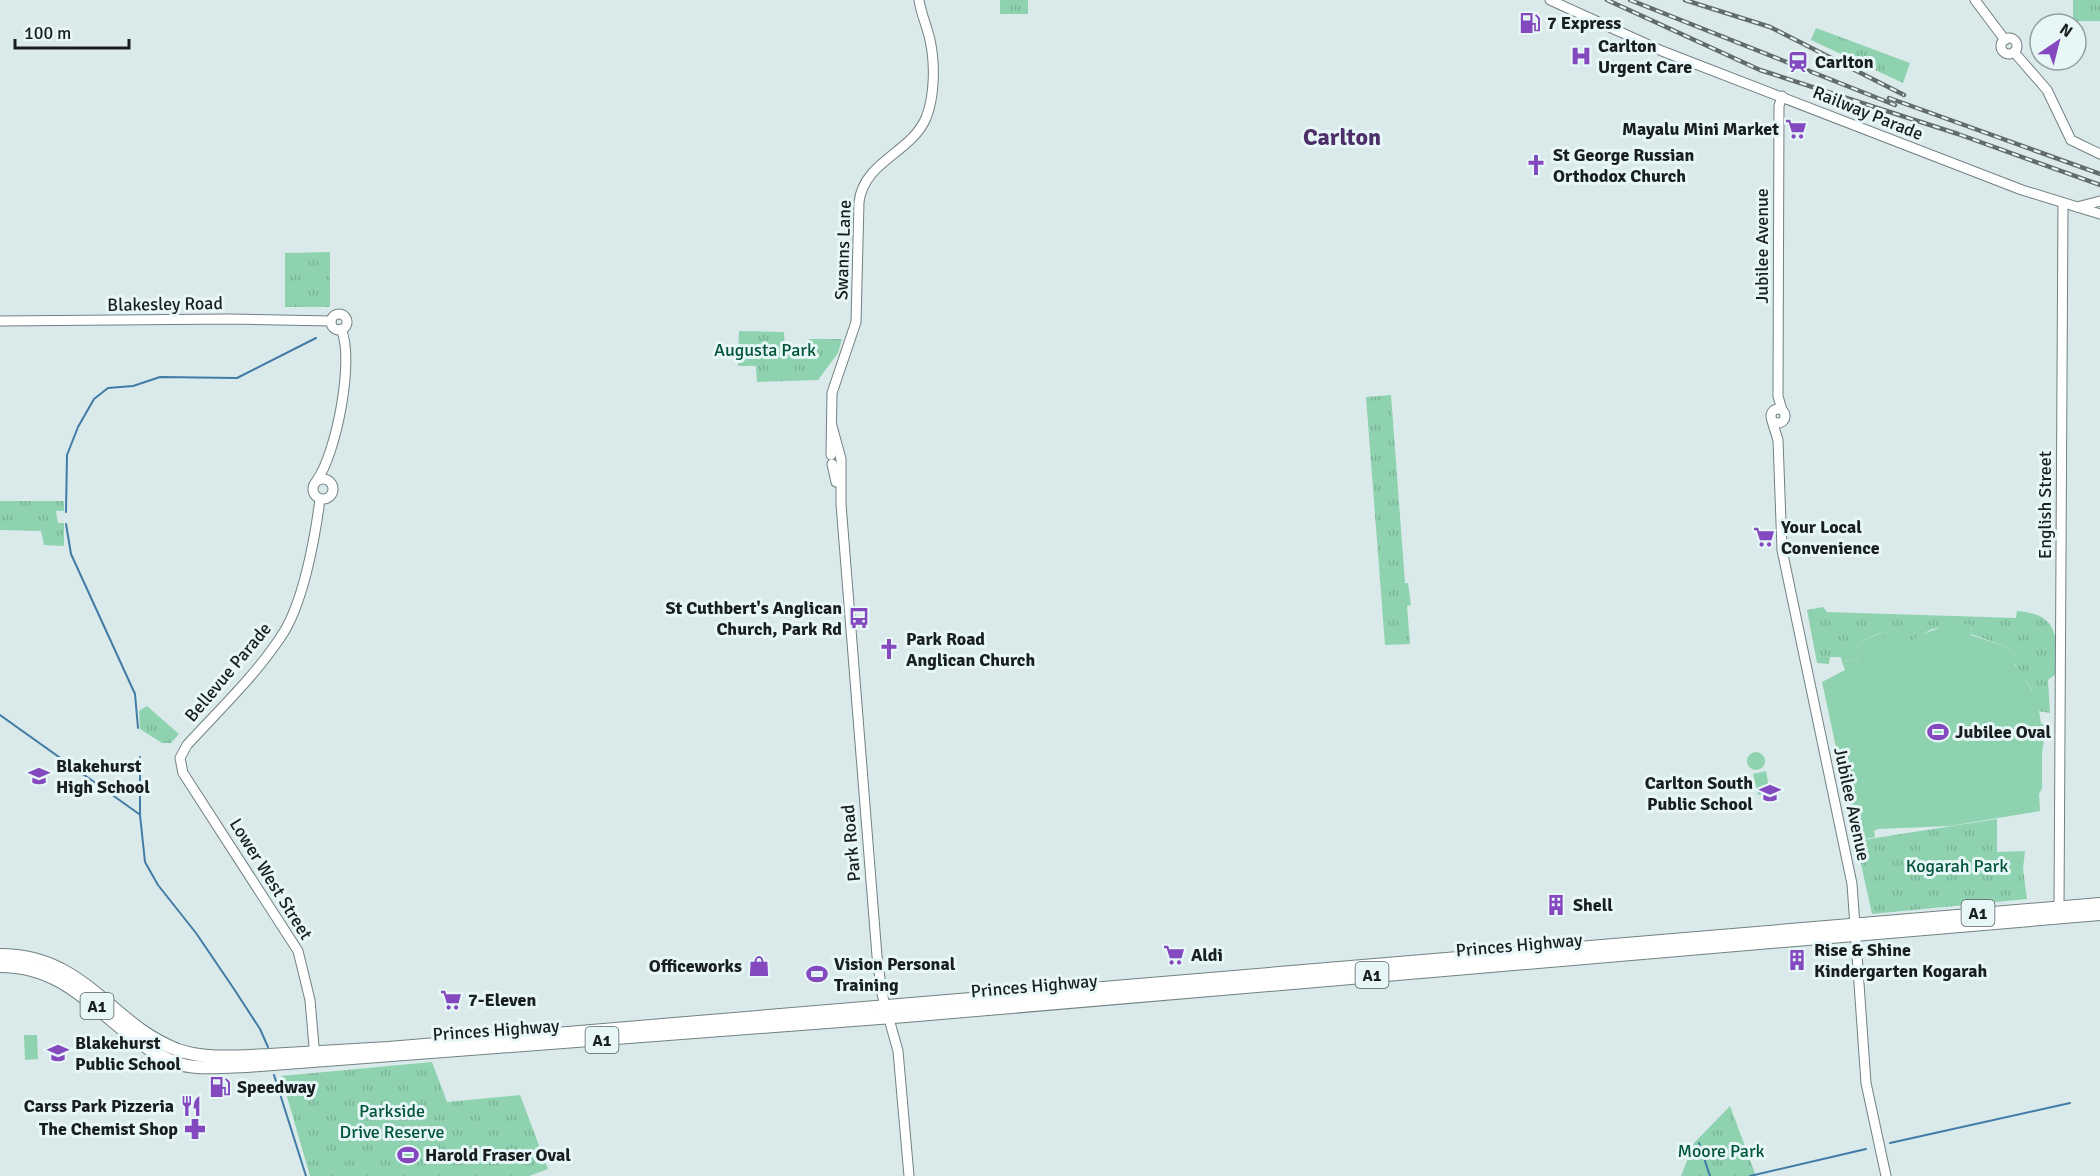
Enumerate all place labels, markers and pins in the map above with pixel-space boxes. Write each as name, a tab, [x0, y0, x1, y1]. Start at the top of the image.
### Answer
fuel station icon: 7 Express	[1518, 11, 1542, 35]
place label: 7 Express	[1547, 12, 1621, 34]
place label: Carlton Urgent Care	[1598, 35, 1692, 78]
hospital icon: Carlton Urgent Care	[1569, 44, 1593, 68]
station icon: Carlton	[1786, 50, 1810, 74]
place label: Carlton	[1815, 51, 1874, 73]
supermarket icon: Mayalu Mini Market	[1784, 117, 1808, 141]
place label: Mayalu Mini Market	[1622, 118, 1779, 140]
place label: St George Russian Orthodox Church	[1553, 144, 1695, 187]
church icon: St George Russian Orthodox Church	[1524, 153, 1548, 177]
place label: Your Local Convenience	[1780, 516, 1880, 559]
supermarket icon: Your Local Convenience	[1752, 525, 1776, 549]
place label: St Cuthbert's Anglican Church, Park Rd	[665, 597, 842, 640]
bus stop icon: St Cuthbert's Anglican Church, Park Rd	[847, 606, 871, 630]
place label: Park Road Anglican Church	[906, 628, 1035, 671]
church icon: Park Road Anglican Church	[877, 637, 901, 661]
sports icon: Jubilee Oval	[1926, 720, 1950, 744]
place label: Jubilee Oval	[1955, 721, 2051, 743]
place label: Blakehurst High School	[56, 755, 150, 798]
school or university icon: Blakehurst High School	[27, 764, 51, 788]
place label: Carlton South Public School	[1645, 772, 1753, 815]
school or university icon: Carlton South Public School	[1758, 781, 1782, 805]
building icon: Shell	[1544, 893, 1568, 917]
place label: Shell	[1573, 894, 1613, 916]
place label: Rise & Shine Kindergarten Kogarah	[1814, 939, 1987, 982]
supermarket icon: Aldi	[1162, 943, 1186, 967]
place label: Aldi	[1191, 944, 1223, 966]
building icon: Rise & Shine Kindergarten Kogarah	[1785, 948, 1809, 972]
place label: Vision Personal Training	[834, 953, 956, 996]
shop icon: Officeworks	[747, 954, 771, 978]
place label: Officeworks	[649, 955, 742, 977]
sports icon: Vision Personal Training	[805, 962, 829, 986]
supermarket icon: 7-Eleven	[439, 988, 463, 1012]
place label: 7-Eleven	[468, 989, 536, 1011]
place label: Blakehurst Public School	[75, 1032, 181, 1075]
school or university icon: Blakehurst Public School	[46, 1041, 70, 1065]
fuel station icon: Speedway	[208, 1075, 232, 1099]
place label: Speedway	[237, 1076, 316, 1098]
restaurant icon: Carss Park Pizzeria	[179, 1094, 203, 1118]
place label: Carss Park Pizzeria	[24, 1095, 174, 1117]
pharmacy icon: The Chemist Shop	[183, 1117, 207, 1141]
place label: The Chemist Shop	[39, 1118, 178, 1140]
sports icon: Harold Fraser Oval	[396, 1143, 420, 1167]
place label: Harold Fraser Oval	[425, 1144, 571, 1166]

